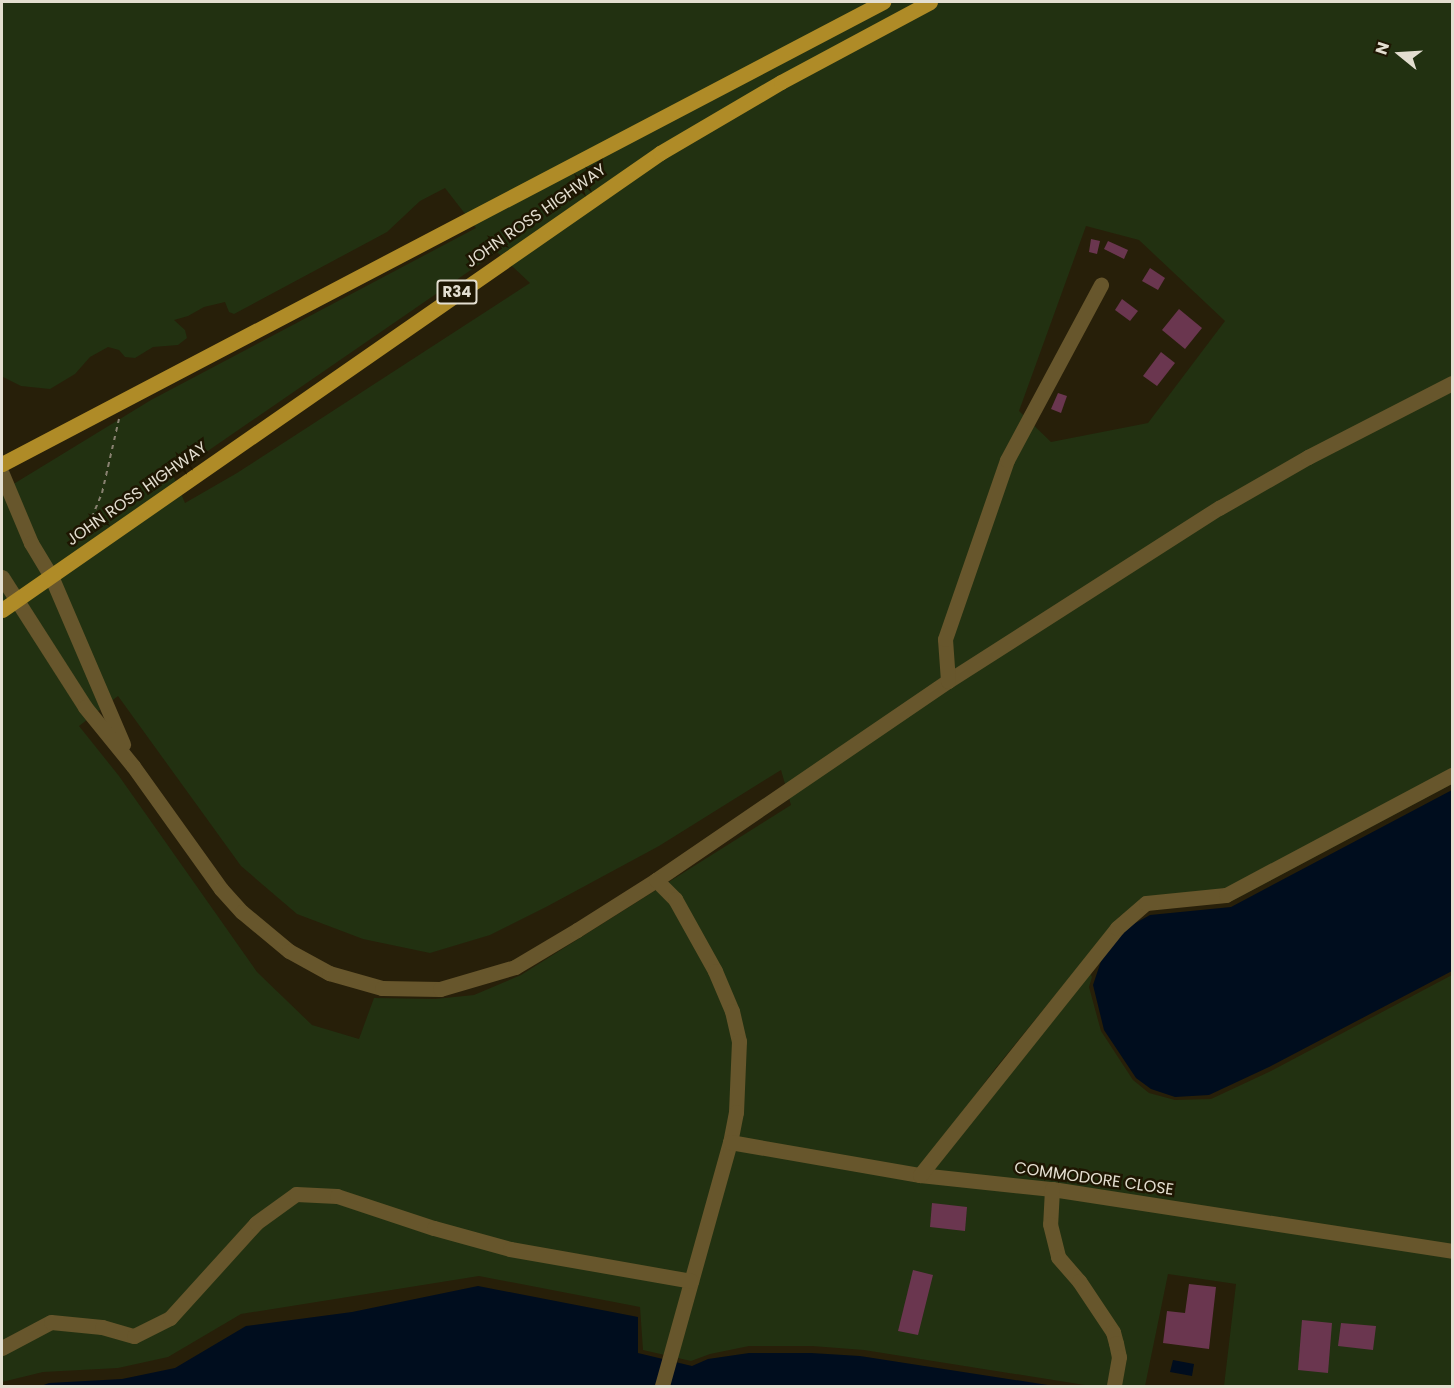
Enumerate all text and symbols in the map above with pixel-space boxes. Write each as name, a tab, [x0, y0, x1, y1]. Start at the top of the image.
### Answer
north arrow	[1370, 24, 1430, 84]
text: N	[1370, 39, 1395, 58]
street label: JOHN ROSS HIGHWAY	[462, 160, 610, 272]
road number: R34	[436, 280, 478, 304]
street label: JOHN ROSS HIGHWAY	[63, 438, 211, 550]
street label: COMMODORE CLOSE	[1013, 1158, 1175, 1200]

